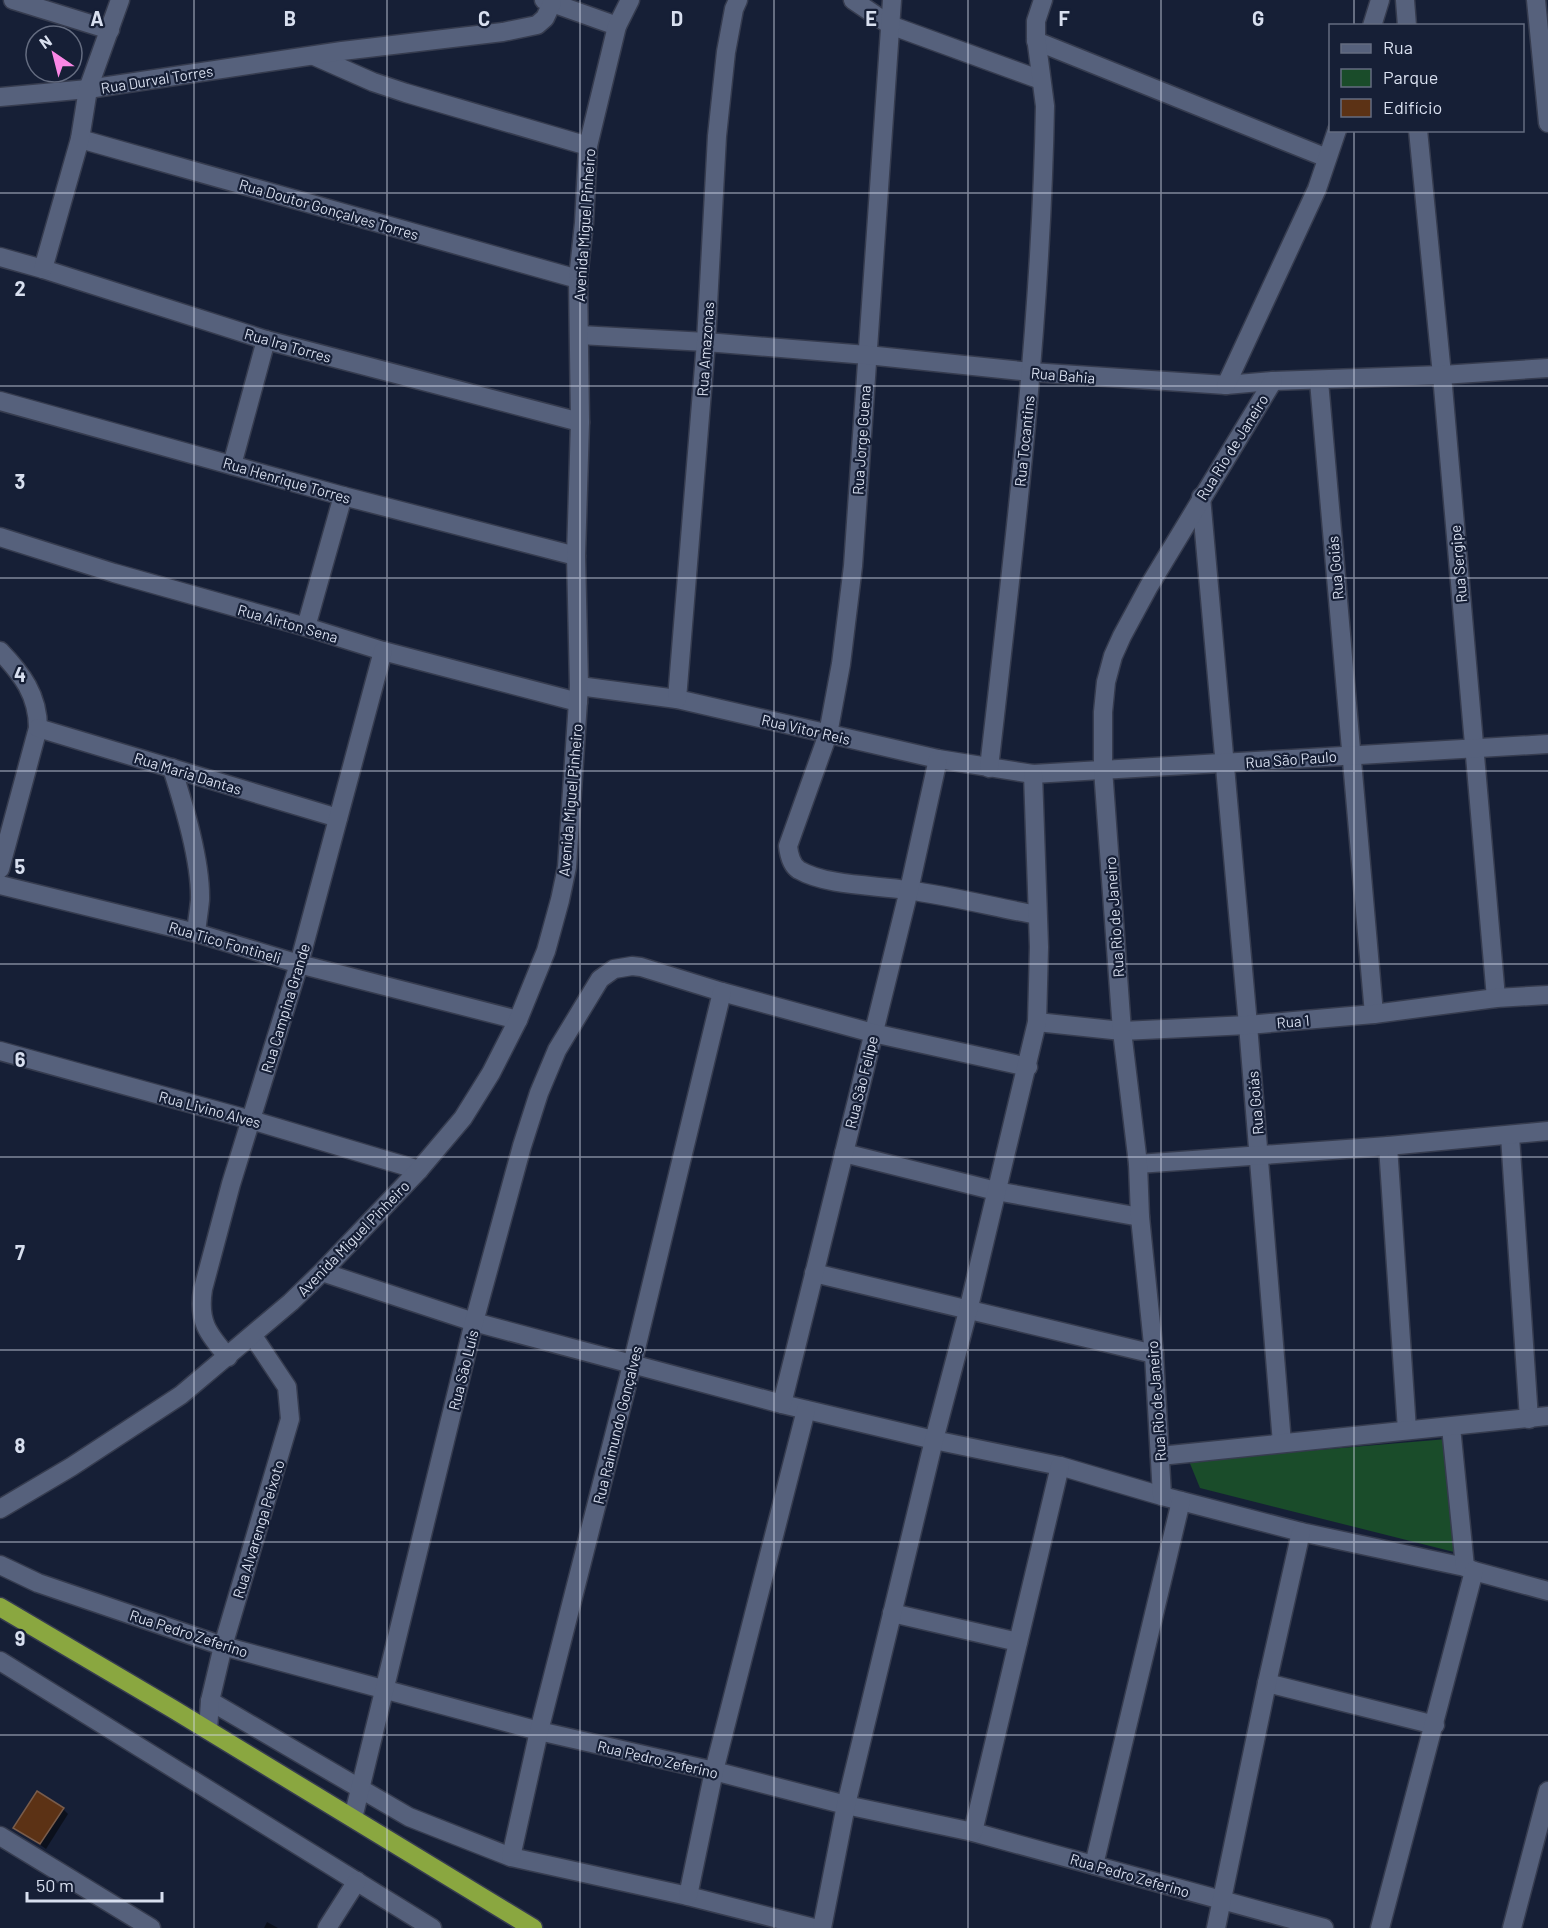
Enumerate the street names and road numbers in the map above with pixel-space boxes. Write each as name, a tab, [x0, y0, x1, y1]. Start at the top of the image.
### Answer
street label: Rua Durval Torres	[100, 61, 214, 97]
street label: Avenida Miguel Pinheiro	[570, 148, 598, 302]
street label: Rua Doutor Gonçalves Torres	[237, 175, 421, 243]
street label: Rua Amazonas	[693, 301, 717, 397]
street label: Rua Ira Torres	[243, 324, 333, 366]
street label: Rua Bahia	[1030, 363, 1096, 387]
street label: Rua Jorge Guena	[848, 385, 874, 495]
street label: Rua Rio de Janeiro	[1192, 391, 1272, 503]
street label: Rua Tocantins	[1010, 394, 1038, 488]
street label: Rua Henrique Torres	[221, 453, 353, 507]
street label: Rua Sergipe	[1446, 524, 1470, 604]
street label: Rua Goiás	[1323, 535, 1347, 601]
street label: Rua Airton Sena	[236, 600, 340, 646]
street label: Rua Vitor Reis	[760, 710, 852, 748]
street label: Avenida Miguel Pinheiro	[554, 723, 586, 877]
street label: Rua São Paulo	[1245, 747, 1337, 771]
street label: Rua Maria Dantas	[132, 748, 244, 798]
street label: Rua Rio de Janeiro	[1101, 856, 1127, 978]
street label: Rua Tico Fontineli	[167, 917, 283, 967]
street label: Rua Campina Grande	[257, 941, 313, 1075]
street label: Rua 1	[1276, 1011, 1310, 1031]
street label: Rua São Felipe	[841, 1034, 881, 1130]
street label: Rua Goiás	[1243, 1070, 1267, 1136]
street label: Rua Livino Alves	[157, 1087, 263, 1131]
street label: Avenida Miguel Pinheiro	[293, 1177, 413, 1299]
street label: Rua São Luís	[444, 1328, 482, 1412]
street label: Rua Rio de Janeiro	[1143, 1340, 1169, 1462]
street label: Rua Raimundo Gonçalves	[589, 1344, 645, 1506]
street label: Rua Alvarenga Peixoto	[228, 1458, 288, 1600]
street label: Rua Pedro Zeferino	[128, 1605, 250, 1661]
street label: Rua Pedro Zeferino	[596, 1736, 720, 1782]
street label: Rua Pedro Zeferino	[1068, 1849, 1192, 1901]

